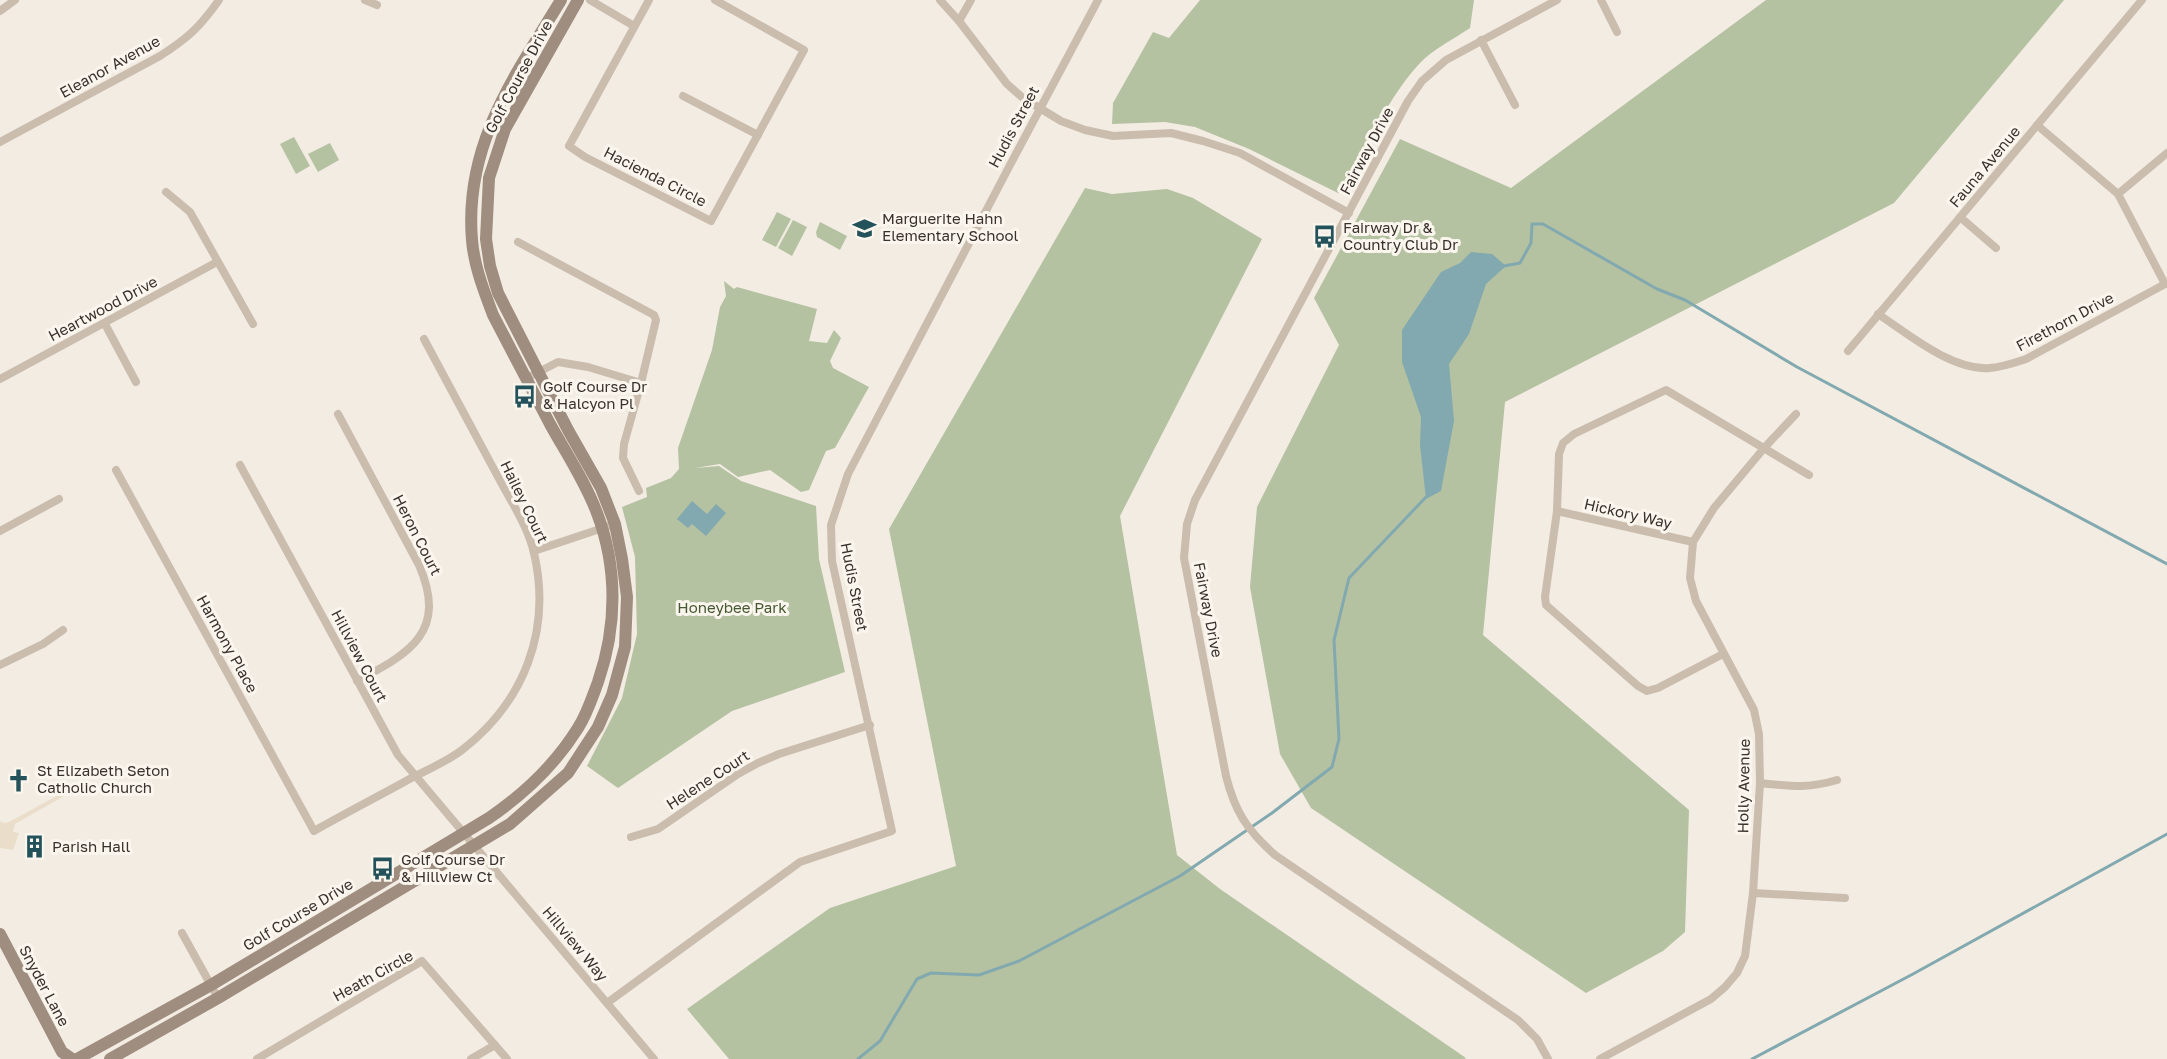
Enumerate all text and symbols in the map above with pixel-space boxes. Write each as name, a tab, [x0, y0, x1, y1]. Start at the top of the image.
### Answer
street label: Golf Course Drive	[481, 17, 556, 136]
street label: Eleanor Avenue	[56, 31, 163, 101]
street label: Hudis Street	[984, 83, 1042, 170]
street label: Fairway Drive	[1335, 103, 1397, 197]
street label: Fauna Avenue	[1945, 122, 2024, 211]
street label: Hacienda Circle	[601, 142, 710, 210]
place label: Marguerite Hahn Elementary School	[882, 209, 1018, 244]
school or university icon: Marguerite Hahn Elementary School	[851, 215, 877, 241]
place label: Fairway Dr & Country Club Dr	[1343, 218, 1458, 253]
bus stop icon: Fairway Dr & Country Club Dr	[1312, 224, 1338, 250]
street label: Heartwood Drive	[45, 272, 160, 344]
street label: Firethorn Drive	[2013, 288, 2117, 354]
place label: Golf Course Dr & Halcyon Pl	[543, 377, 647, 412]
bus stop icon: Golf Course Dr & Halcyon Pl	[512, 383, 538, 409]
street label: Hailey Court	[497, 457, 553, 546]
street label: Heron Court	[390, 491, 446, 578]
street label: Hickory Way	[1583, 494, 1674, 532]
street label: Hudis Street	[838, 541, 872, 633]
street label: Fairway Drive	[1191, 561, 1227, 659]
street label: Harmony Place	[194, 591, 262, 696]
park label: Honeybee Park	[677, 598, 787, 616]
street label: Hillview Court	[328, 606, 392, 705]
street label: Holly Avenue	[1733, 738, 1753, 834]
street label: Helene Court	[662, 746, 752, 813]
place label: St Elizabeth Seton Catholic Church	[37, 761, 170, 796]
church icon: St Elizabeth Seton Catholic Church	[6, 767, 32, 793]
building icon: Parish Hall	[21, 834, 47, 860]
place label: Parish Hall	[52, 837, 131, 855]
place label: Golf Course Dr & Hillview Ct	[401, 850, 505, 885]
bus stop icon: Golf Course Dr & Hillview Ct	[370, 856, 396, 882]
street label: Golf Course Drive	[239, 874, 356, 954]
street label: Hillview Way	[539, 902, 613, 985]
street label: Snyder Lane	[16, 942, 74, 1029]
street label: Heath Circle	[329, 946, 416, 1005]

